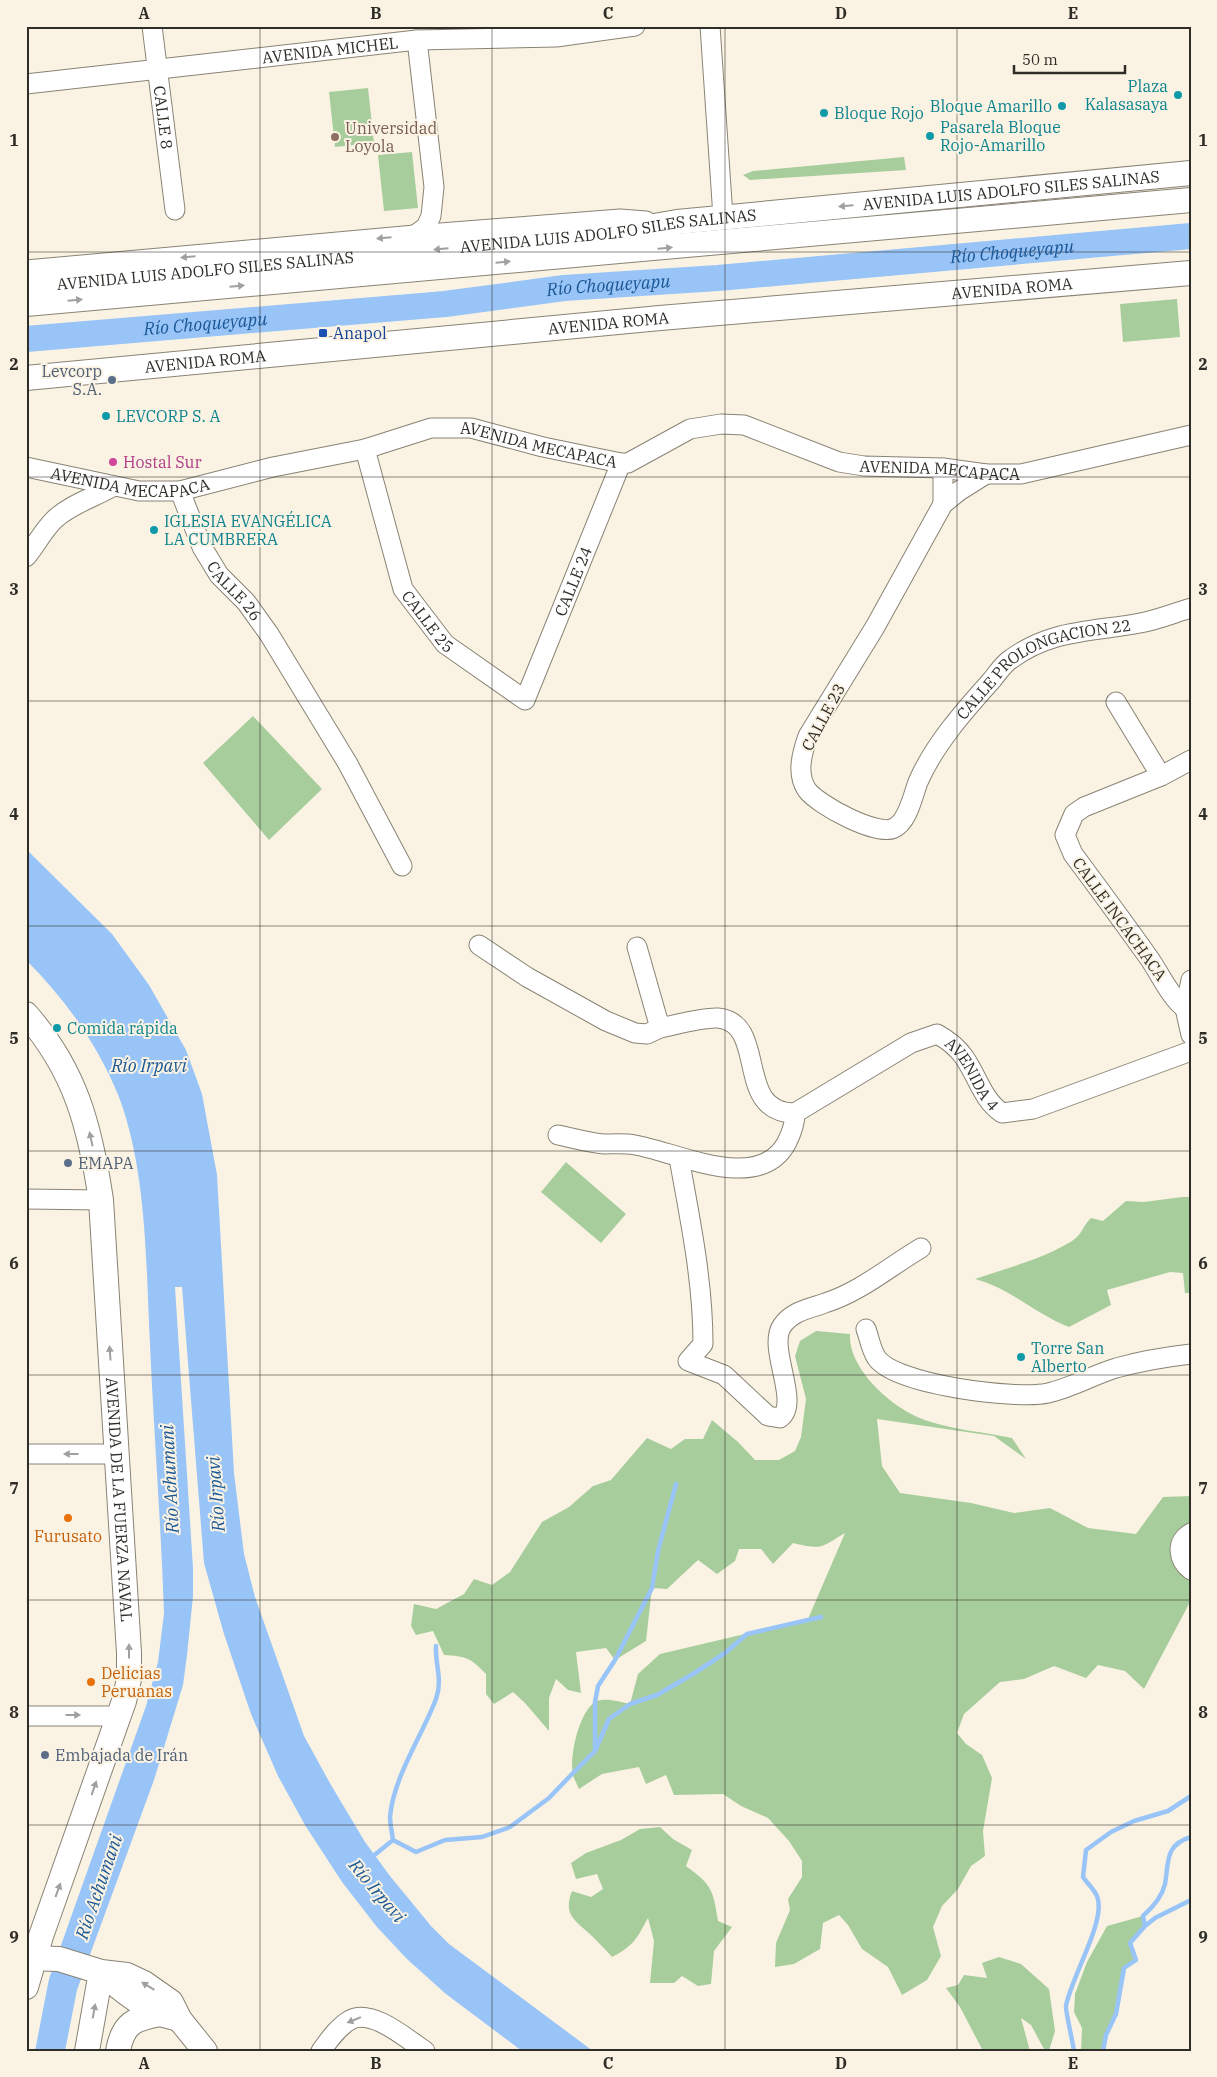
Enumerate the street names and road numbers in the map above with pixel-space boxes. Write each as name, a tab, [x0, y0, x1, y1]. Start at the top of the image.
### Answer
street label: AVENIDA MICHEL	[261, 32, 399, 67]
street label: CALLE 8	[150, 84, 177, 150]
street label: AVENIDA LUIS ADOLFO SILES SALINAS	[862, 166, 1161, 214]
street label: AVENIDA LUIS ADOLFO SILES SALINAS	[459, 204, 757, 257]
street label: AVENIDA LUIS ADOLFO SILES SALINAS	[56, 247, 355, 294]
street label: AVENIDA ROMA	[950, 273, 1073, 303]
street label: AVENIDA ROMA	[547, 307, 670, 339]
street label: AVENIDA ROMA	[144, 345, 267, 377]
street label: AVENIDA MECAPACA	[460, 418, 619, 472]
street label: AVENIDA MECAPACA	[859, 456, 1020, 484]
street label: AVENIDA MECAPACA	[49, 463, 212, 501]
street label: CALLE 24	[550, 544, 596, 619]
street label: CALLE 26	[203, 557, 266, 625]
street label: CALLE 25	[398, 586, 458, 657]
street label: CALLE PROLONGACION 22	[952, 615, 1132, 724]
street label: CALLE 23	[797, 680, 849, 754]
street label: CALLE INCACHACA	[1069, 853, 1171, 985]
street label: AVENIDA 4	[941, 1033, 1003, 1115]
street label: AVENIDA DE LA FUERZA NAVAL	[102, 1377, 137, 1622]

